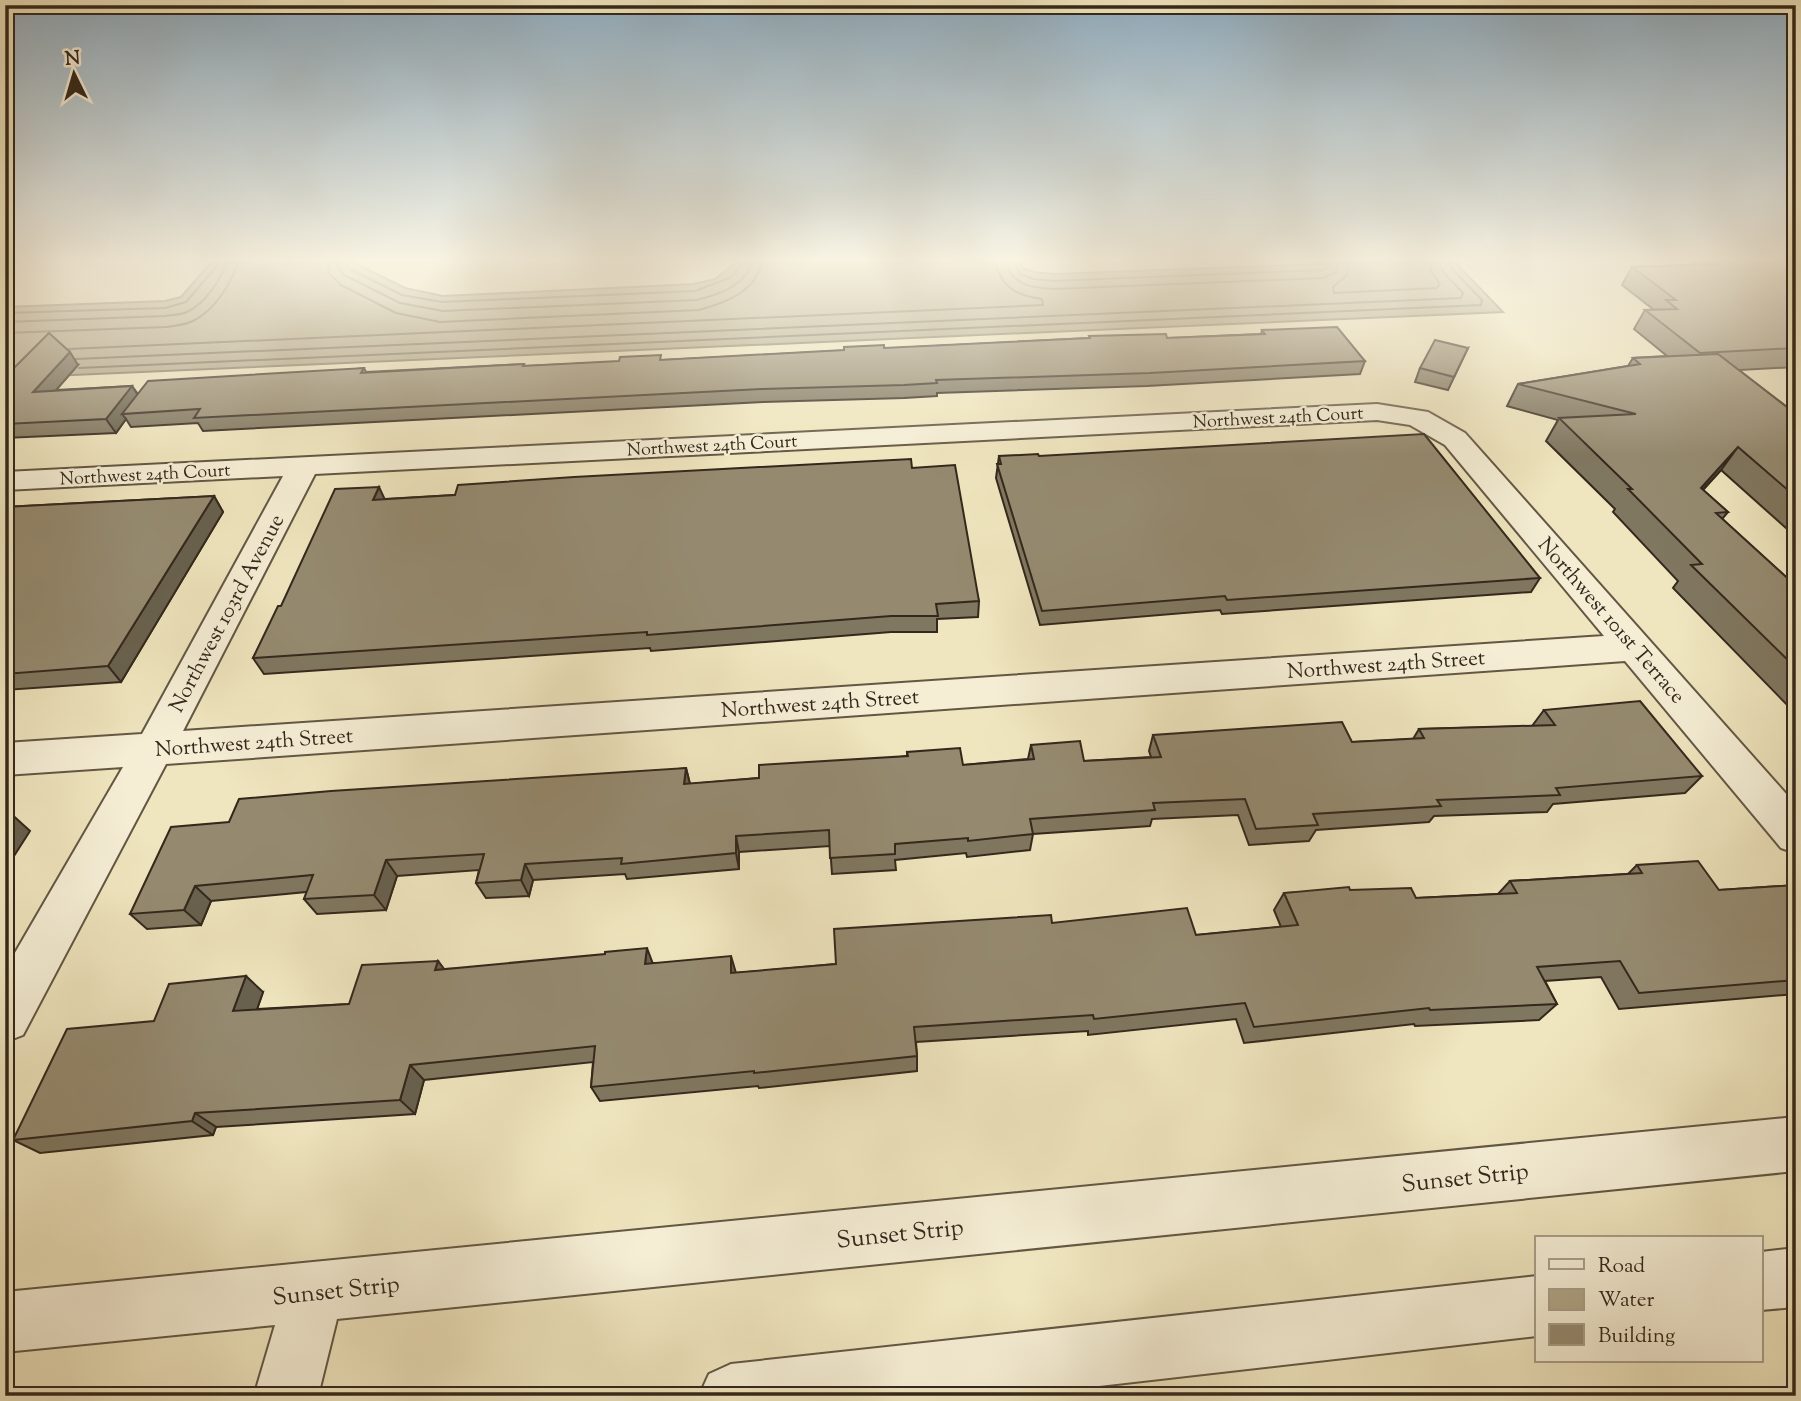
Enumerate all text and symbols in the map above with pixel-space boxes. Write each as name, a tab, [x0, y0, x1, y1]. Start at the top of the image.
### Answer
north arrow	[38, 38, 108, 108]
text: N	[64, 45, 81, 74]
street label: Northwest 24th Court	[1192, 402, 1364, 436]
street label: Northwest 24th Court	[626, 430, 798, 464]
street label: Northwest 24th Court	[59, 459, 231, 493]
street label: Northwest 103rd Avenue	[163, 509, 293, 718]
street label: Northwest 101st Terrace	[1530, 532, 1691, 711]
street label: Northwest 24th Street	[1286, 644, 1486, 688]
street label: Northwest 24th Street	[720, 683, 920, 727]
street label: Northwest 24th Street	[154, 722, 354, 766]
street label: Sunset Strip	[1400, 1155, 1530, 1203]
street label: Sunset Strip	[835, 1211, 965, 1259]
legend	[1535, 1236, 1762, 1362]
text: Road	[1598, 1252, 1645, 1282]
street label: Sunset Strip	[271, 1268, 401, 1316]
text: Water	[1598, 1286, 1655, 1316]
text: Building	[1598, 1322, 1675, 1352]

